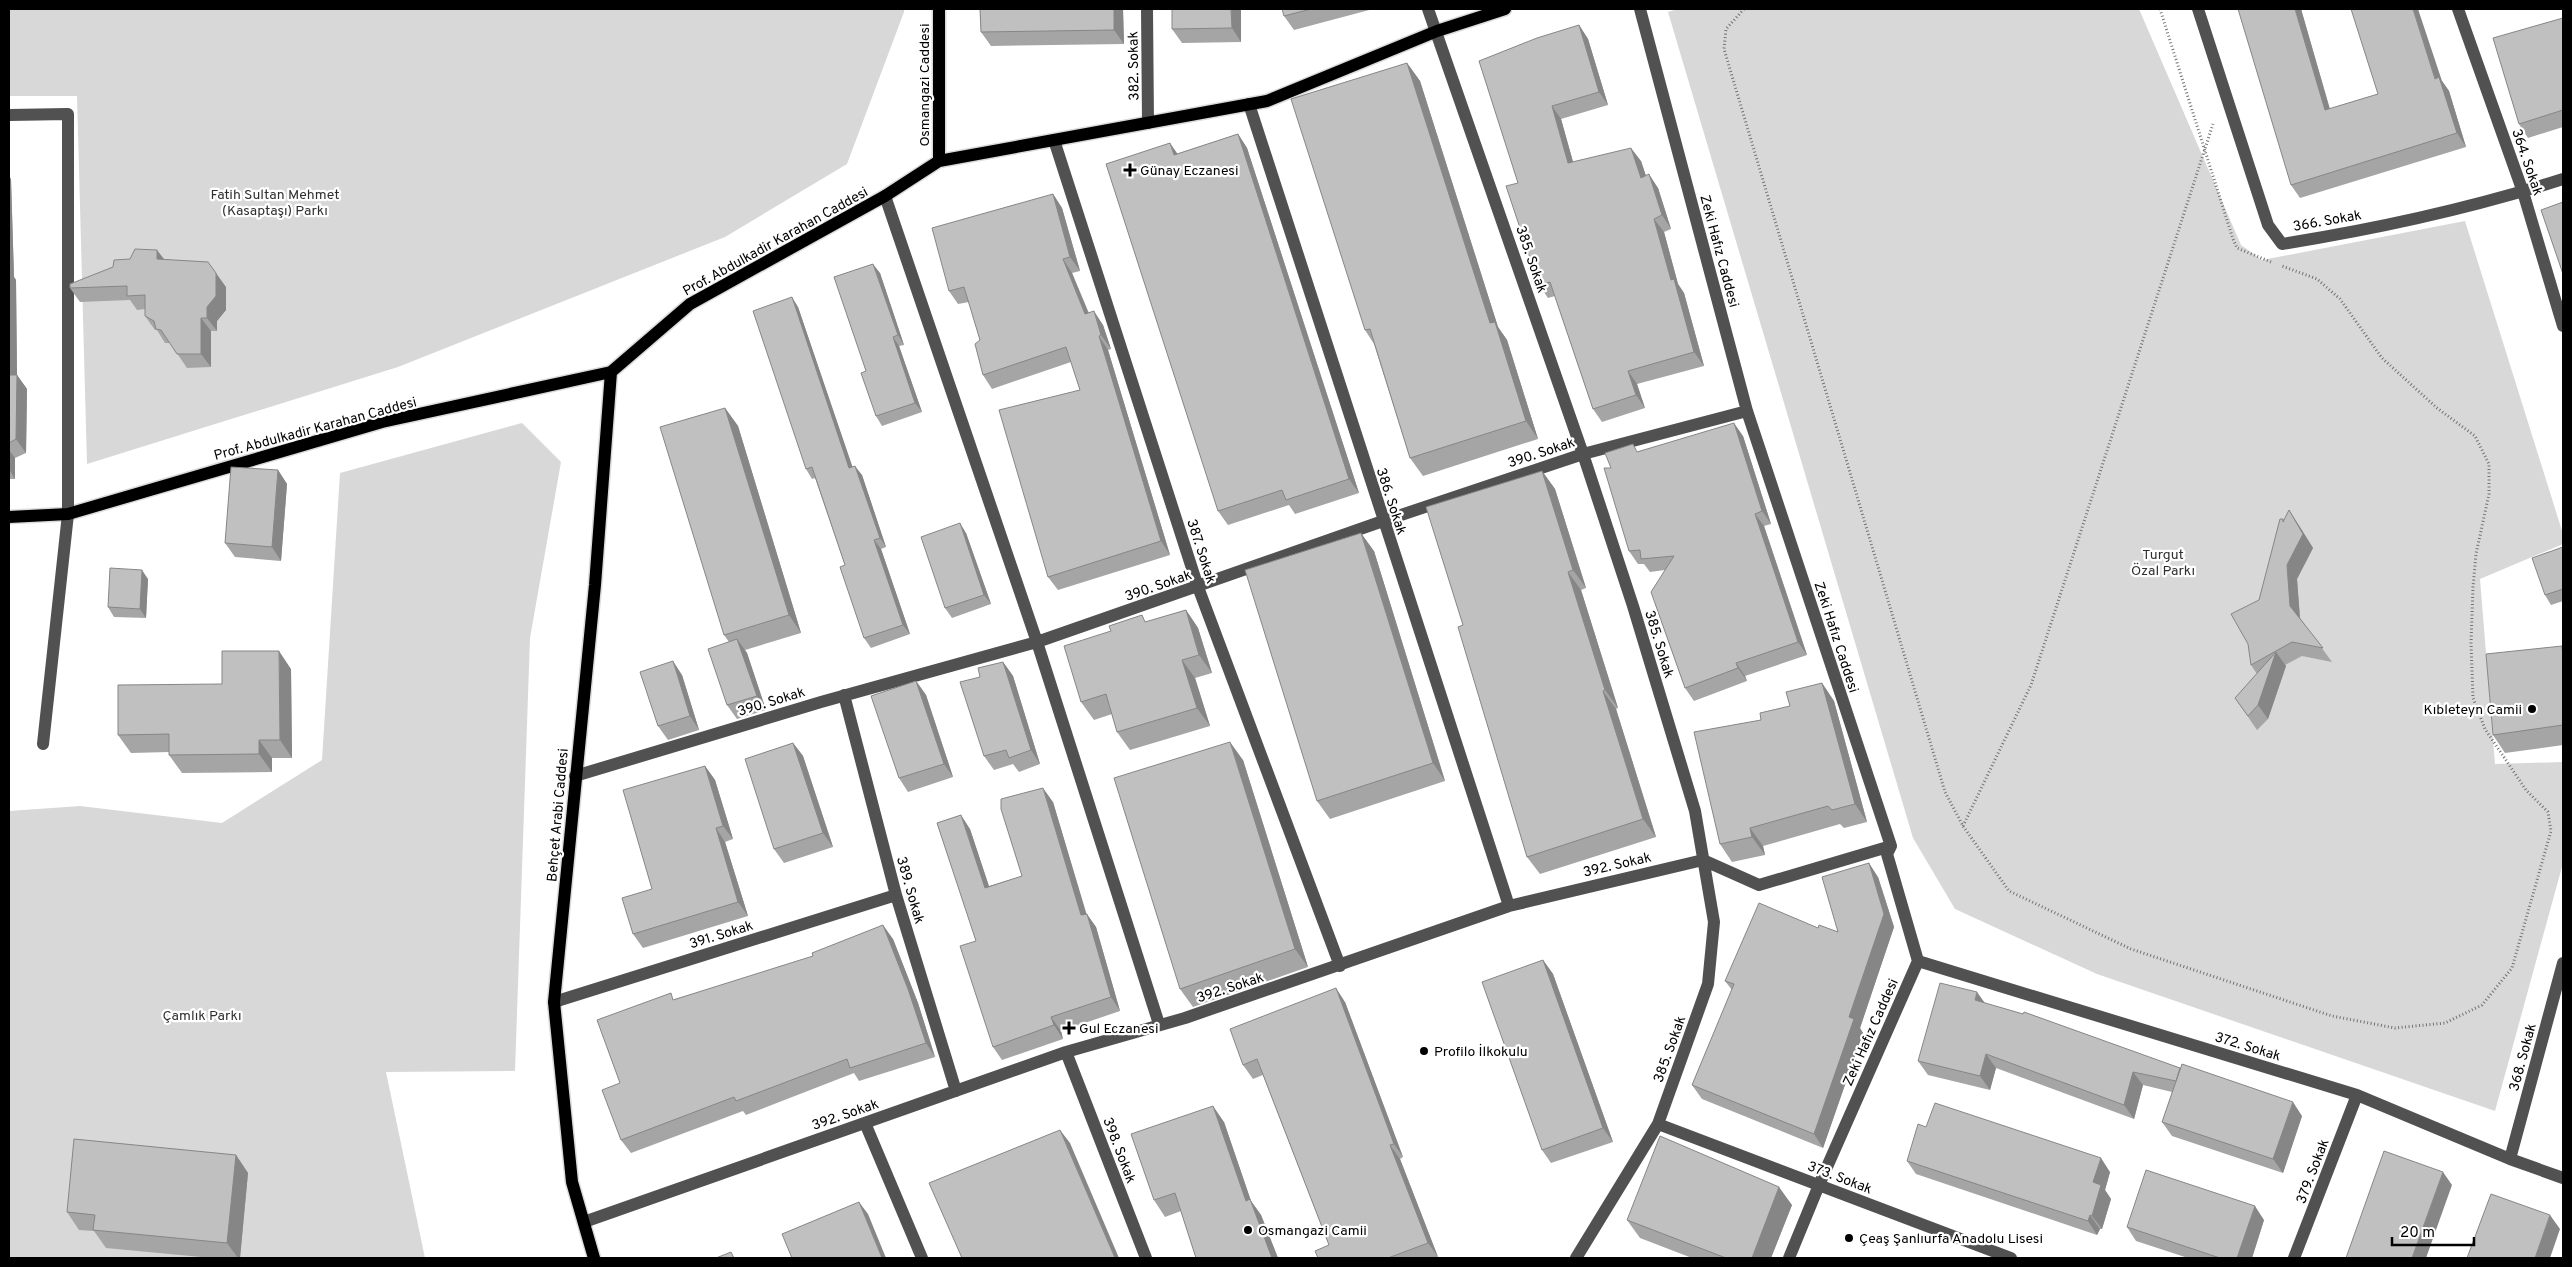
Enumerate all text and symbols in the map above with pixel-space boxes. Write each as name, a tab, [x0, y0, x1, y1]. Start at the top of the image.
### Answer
street label: Osmangazi Caddesi	[917, 23, 934, 147]
street label: 382. Sokak	[1125, 31, 1144, 101]
street label: 364. Sokak	[2507, 127, 2546, 198]
place label: Günay Eczanesi	[1140, 163, 1238, 180]
marker: Günay Eczanesi	[1124, 164, 1136, 176]
street label: Prof. Abdulkadir Karahan Caddesi	[680, 184, 871, 300]
park label: Fatih Sultan Mehmet (Kasaptaşı) Parkı	[210, 187, 340, 220]
street label: Zeki Hafız Caddesi	[1695, 193, 1742, 310]
street label: 366. Sokak	[2292, 207, 2363, 236]
street label: 385. Sokak	[1511, 224, 1550, 295]
street label: Prof. Abdulkadir Karahan Caddesi	[212, 394, 419, 465]
street label: 390. Sokak	[1506, 435, 1577, 472]
street label: 386. Sokak	[1372, 466, 1409, 537]
street label: 387. Sokak	[1182, 517, 1219, 586]
park label: Turgut Özal Parkı	[2131, 547, 2195, 580]
street label: 390. Sokak	[1123, 567, 1194, 606]
street label: Zeki Hafız Caddesi	[1810, 580, 1862, 695]
street label: 385. Sokak	[1640, 609, 1677, 680]
street label: 390. Sokak	[736, 684, 807, 721]
place label: Kıbleteyn Camii	[2424, 702, 2522, 719]
marker: Kıbleteyn Camii	[2526, 703, 2538, 715]
street label: Behçet Arabi Caddesi	[544, 748, 573, 883]
street label: 392. Sokak	[1582, 849, 1653, 882]
street label: 389. Sokak	[892, 855, 927, 926]
street label: 391. Sokak	[687, 918, 755, 953]
street label: 392. Sokak	[1195, 970, 1266, 1007]
street label: Zeki Hafız Caddesi	[1840, 976, 1903, 1089]
park label: Çamlık Parkı	[163, 1008, 241, 1025]
street label: 385. Sokak	[1650, 1014, 1690, 1085]
place label: Gul Eczanesi	[1079, 1021, 1158, 1038]
marker: Gul Eczanesi	[1063, 1022, 1075, 1034]
street label: 368. Sokak	[2506, 1022, 2541, 1093]
street label: 372. Sokak	[2212, 1029, 2283, 1066]
place label: Profilo İlkokulu	[1434, 1043, 1528, 1061]
marker: Profilo İlkokulu	[1418, 1045, 1430, 1057]
street label: 392. Sokak	[810, 1096, 881, 1135]
street label: 398. Sokak	[1098, 1115, 1139, 1186]
street label: 379. Sokak	[2293, 1137, 2334, 1206]
street label: 373. Sokak	[1805, 1158, 1874, 1199]
scale bar	[2392, 1214, 2474, 1246]
place label: Osmangazi Camii	[1258, 1223, 1367, 1240]
marker: Osmangazi Camii	[1242, 1224, 1254, 1236]
text: 20 m	[2400, 1224, 2435, 1243]
place label: Çeaş Şanlıurfa Anadolu Lisesi	[1859, 1231, 2043, 1248]
marker: Çeaş Şanlıurfa Anadolu Lisesi	[1843, 1232, 1855, 1244]

